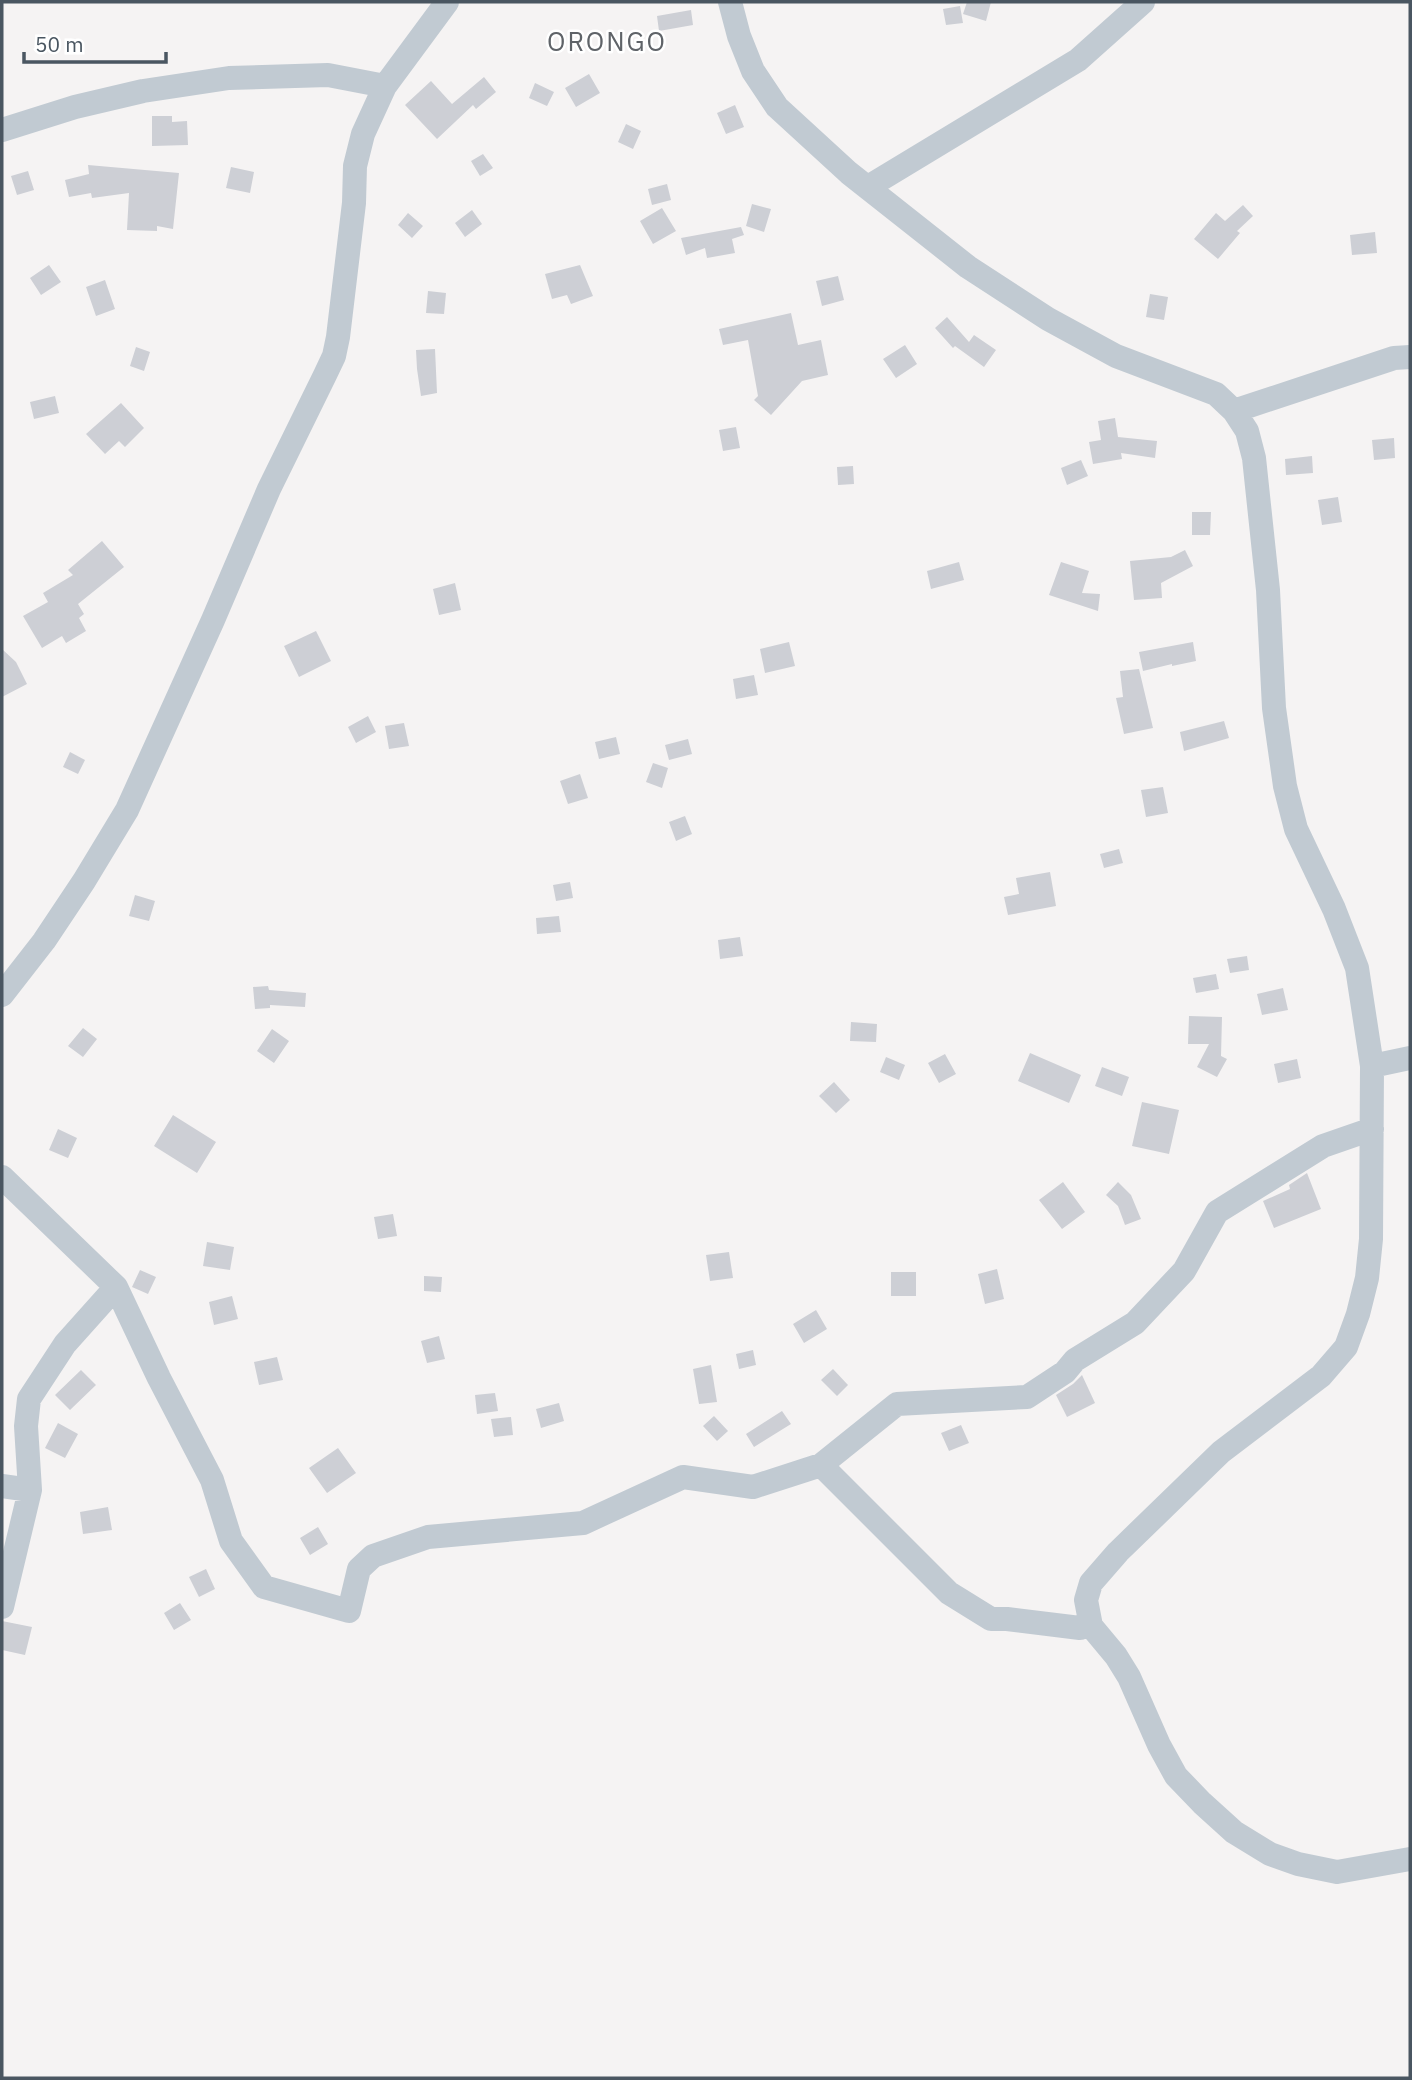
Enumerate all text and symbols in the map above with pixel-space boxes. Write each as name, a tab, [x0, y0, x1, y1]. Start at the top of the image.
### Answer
scale bar	[24, 21, 166, 65]
district label: ORONGO	[547, 24, 667, 58]
text: 50 m	[35, 30, 84, 58]

